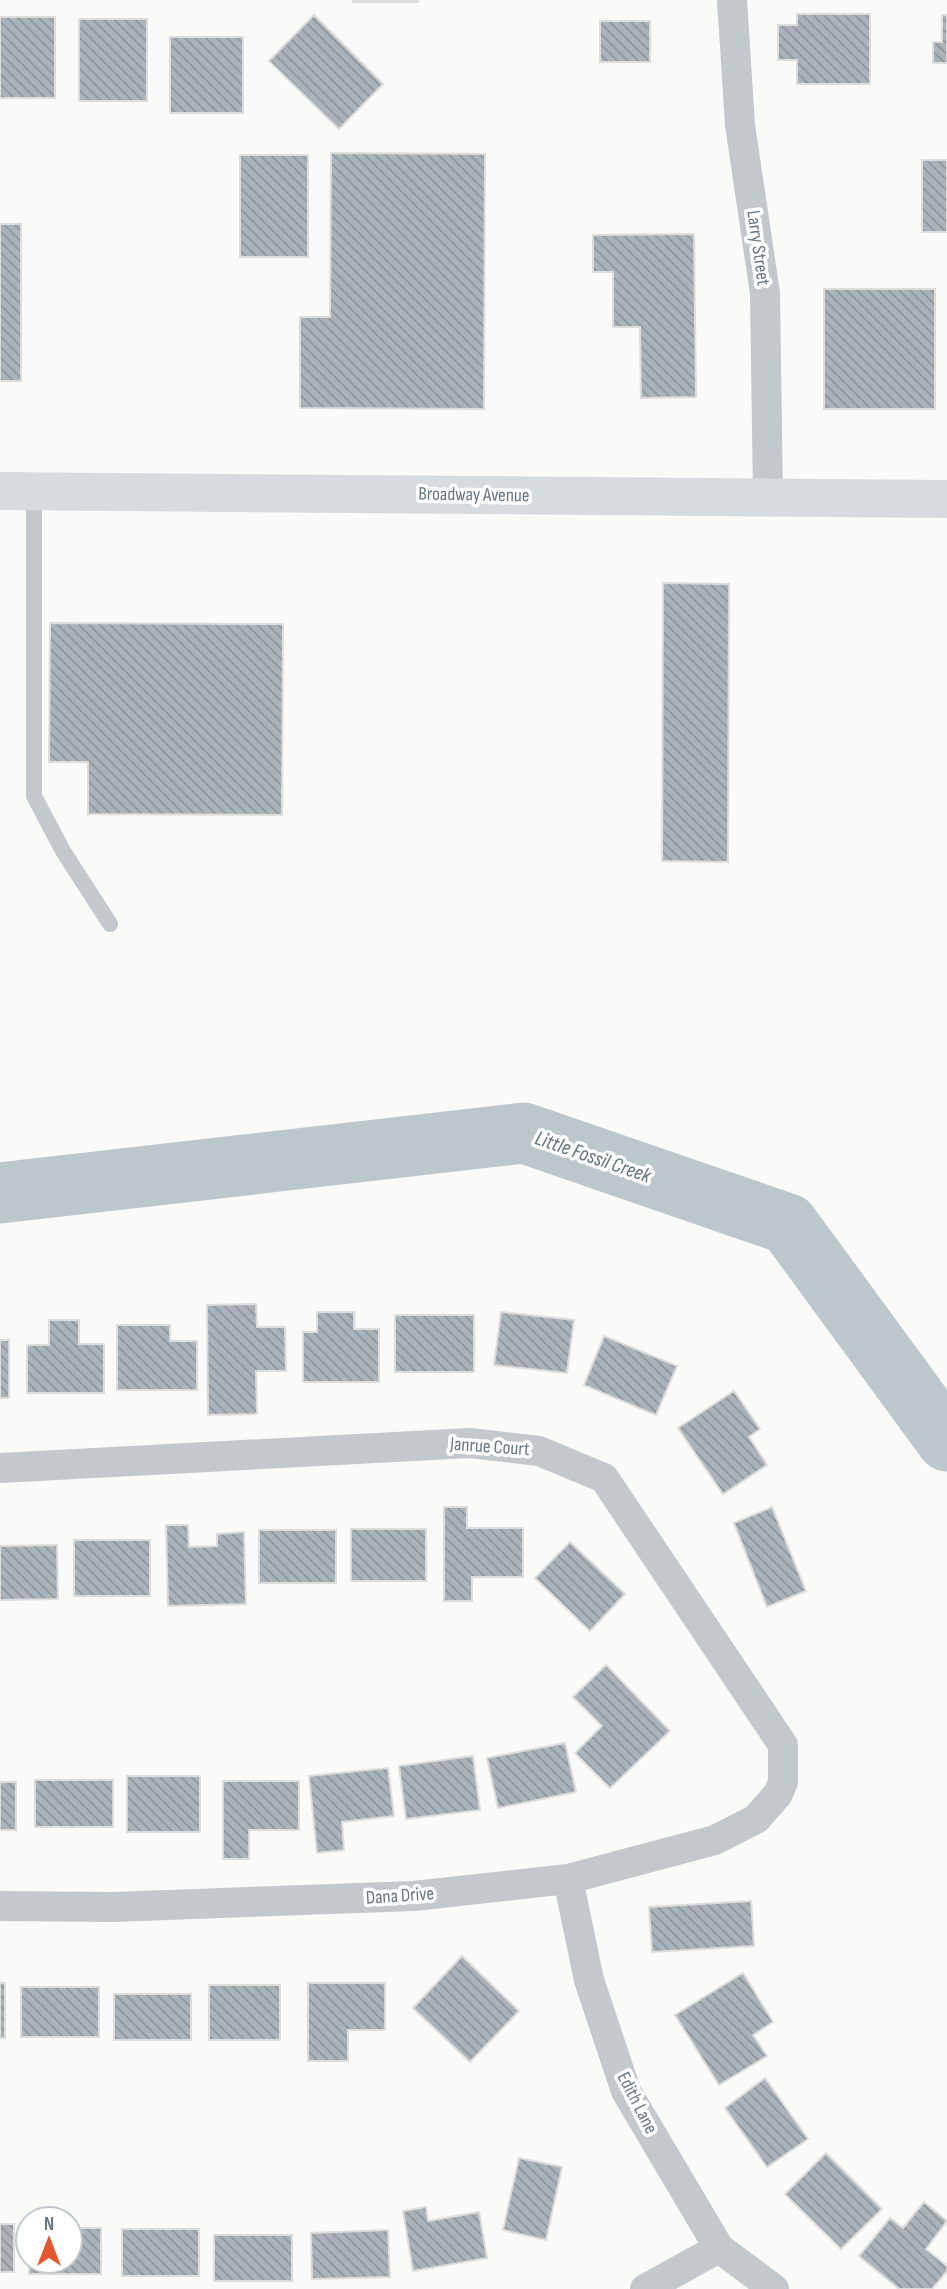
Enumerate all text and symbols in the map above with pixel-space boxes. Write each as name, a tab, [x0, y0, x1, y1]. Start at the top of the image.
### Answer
street label: Larry Street	[741, 209, 775, 287]
street label: Broadway Avenue	[418, 483, 530, 507]
water label: Little Fossil Creek	[532, 1126, 655, 1189]
street label: Janrue Court	[448, 1433, 531, 1461]
street label: Dana Drive	[365, 1882, 435, 1910]
street label: Edith Lane	[612, 2068, 662, 2138]
north arrow	[14, 2205, 84, 2275]
text: N	[44, 2213, 54, 2236]

